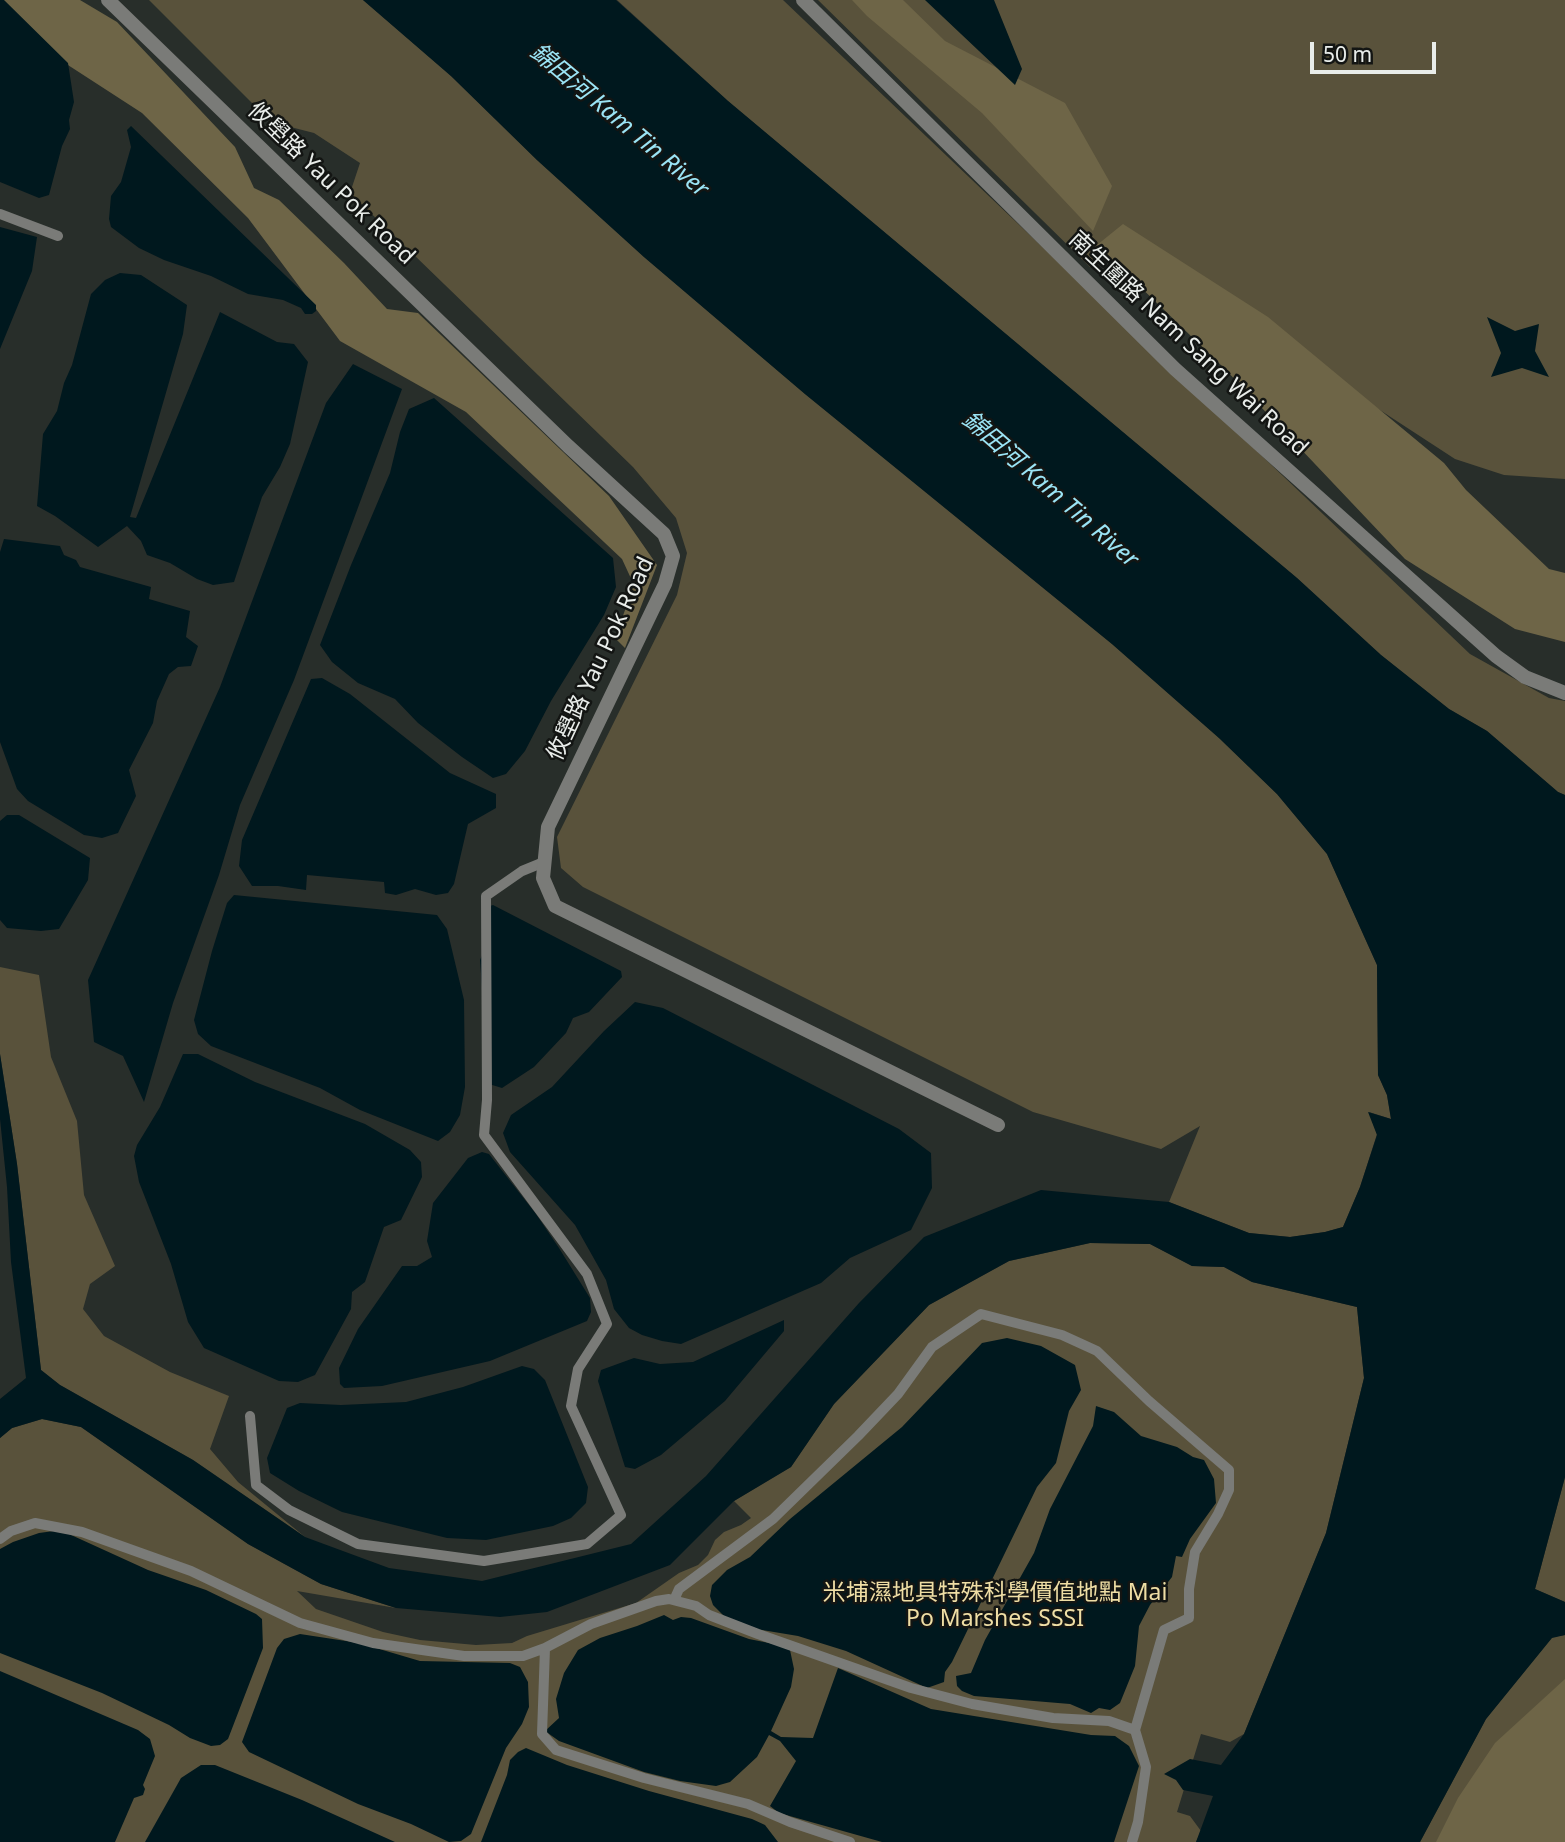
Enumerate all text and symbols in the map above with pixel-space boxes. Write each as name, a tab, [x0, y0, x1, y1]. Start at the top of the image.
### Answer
scale bar	[1313, 28, 1439, 72]
water label: 錦田河 Kam Tin River	[524, 38, 714, 204]
text: 50 m	[1323, 40, 1372, 68]
street label: 攸壆路 Yau Pok Road	[242, 97, 420, 271]
street label: 南生圍路 Nam Sang Wai Road	[1063, 226, 1313, 462]
water label: 錦田河 Kam Tin River	[956, 406, 1144, 574]
street label: 攸壆路 Yau Pok Road	[542, 553, 660, 765]
park label: 米埔濕地具特殊科學價值地點 Mai Po Marshes SSSI	[823, 1579, 1167, 1633]

